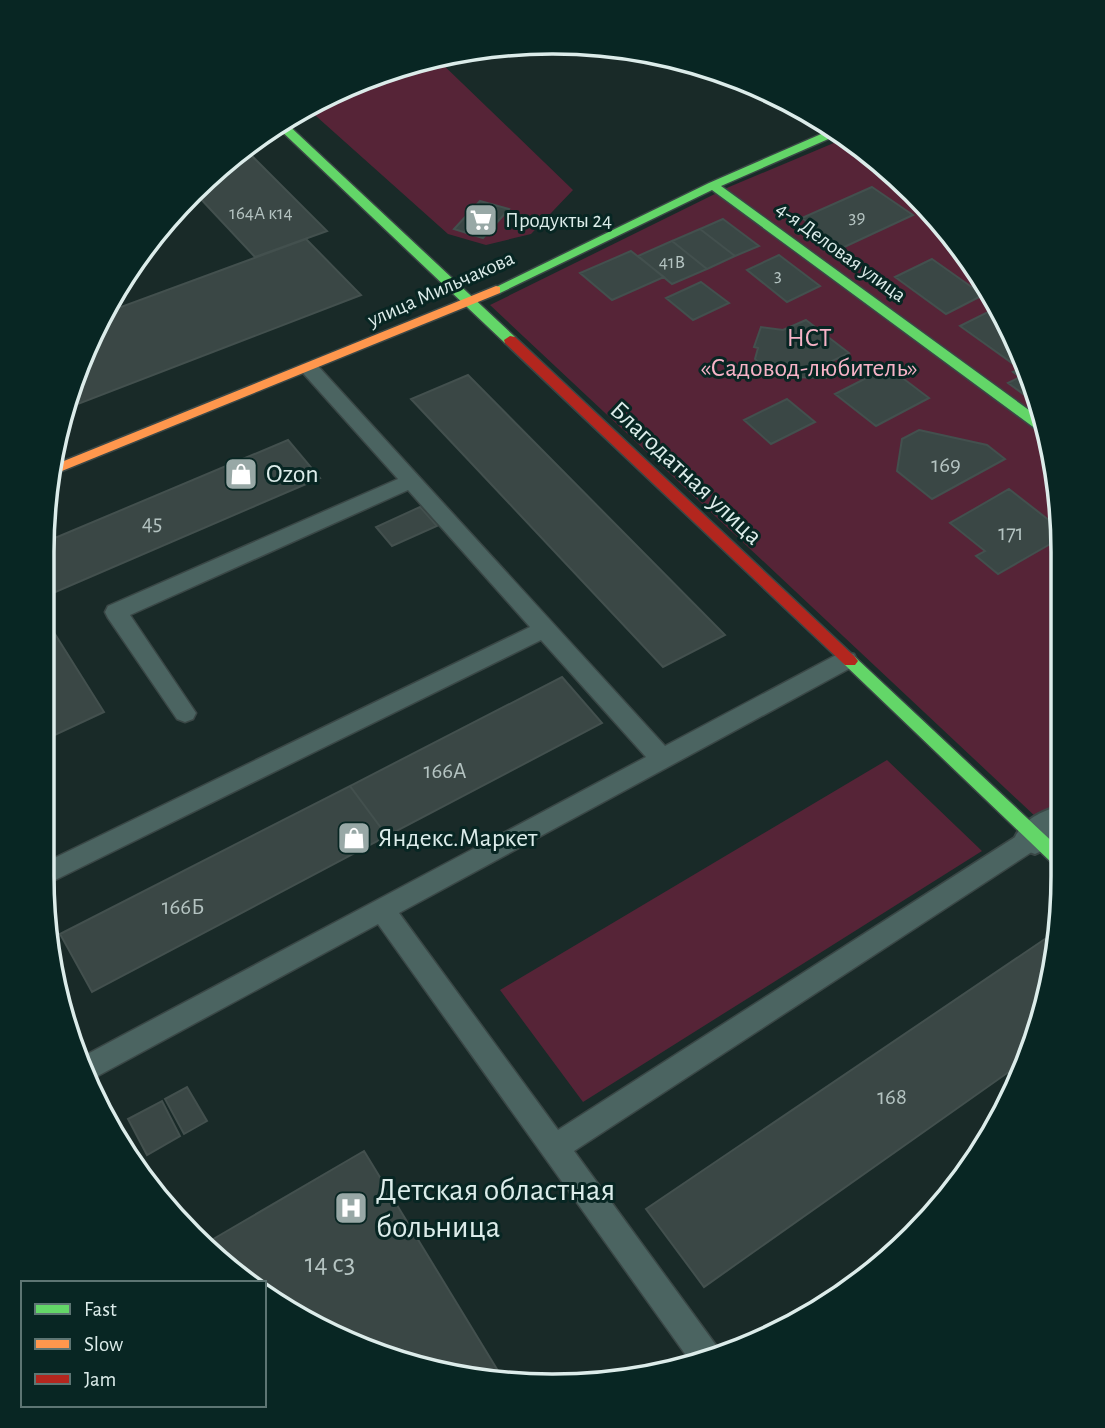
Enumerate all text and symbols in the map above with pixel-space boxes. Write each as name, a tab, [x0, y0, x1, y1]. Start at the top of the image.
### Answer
street label: 4-я Деловая улица	[772, 198, 910, 306]
supermarket icon: Продукты 24	[462, 201, 500, 239]
house number: 164А к14	[229, 204, 293, 223]
house number: 39	[849, 208, 865, 227]
place label: Продукты 24	[505, 210, 612, 231]
street label: улица Мильчакова	[364, 247, 518, 331]
house number: 41В	[659, 253, 685, 272]
house number: 3	[774, 266, 782, 285]
park label: НСТ «Садовод-любитель»	[700, 325, 918, 381]
street label: Благодатная улица	[605, 396, 767, 550]
house number: 169	[931, 454, 961, 477]
shop icon: Ozon	[222, 455, 260, 493]
place label: Ozon	[266, 461, 319, 487]
house number: 45	[142, 512, 162, 535]
house number: 171	[998, 522, 1024, 545]
house number: 166А	[423, 760, 467, 783]
shop icon: Яндекс.Маркет	[335, 819, 373, 857]
place label: Яндекс.Маркет	[378, 825, 538, 851]
house number: 166Б	[162, 896, 204, 919]
house number: 168	[877, 1086, 907, 1109]
place label: Детская областная больница	[376, 1174, 615, 1243]
hospital icon: Детская областная больница	[332, 1189, 370, 1227]
house number: 14 с3	[305, 1250, 355, 1278]
legend	[21, 1281, 266, 1407]
text: Fast	[84, 1299, 117, 1320]
text: Slow	[84, 1334, 123, 1355]
text: Jam	[84, 1369, 116, 1390]

